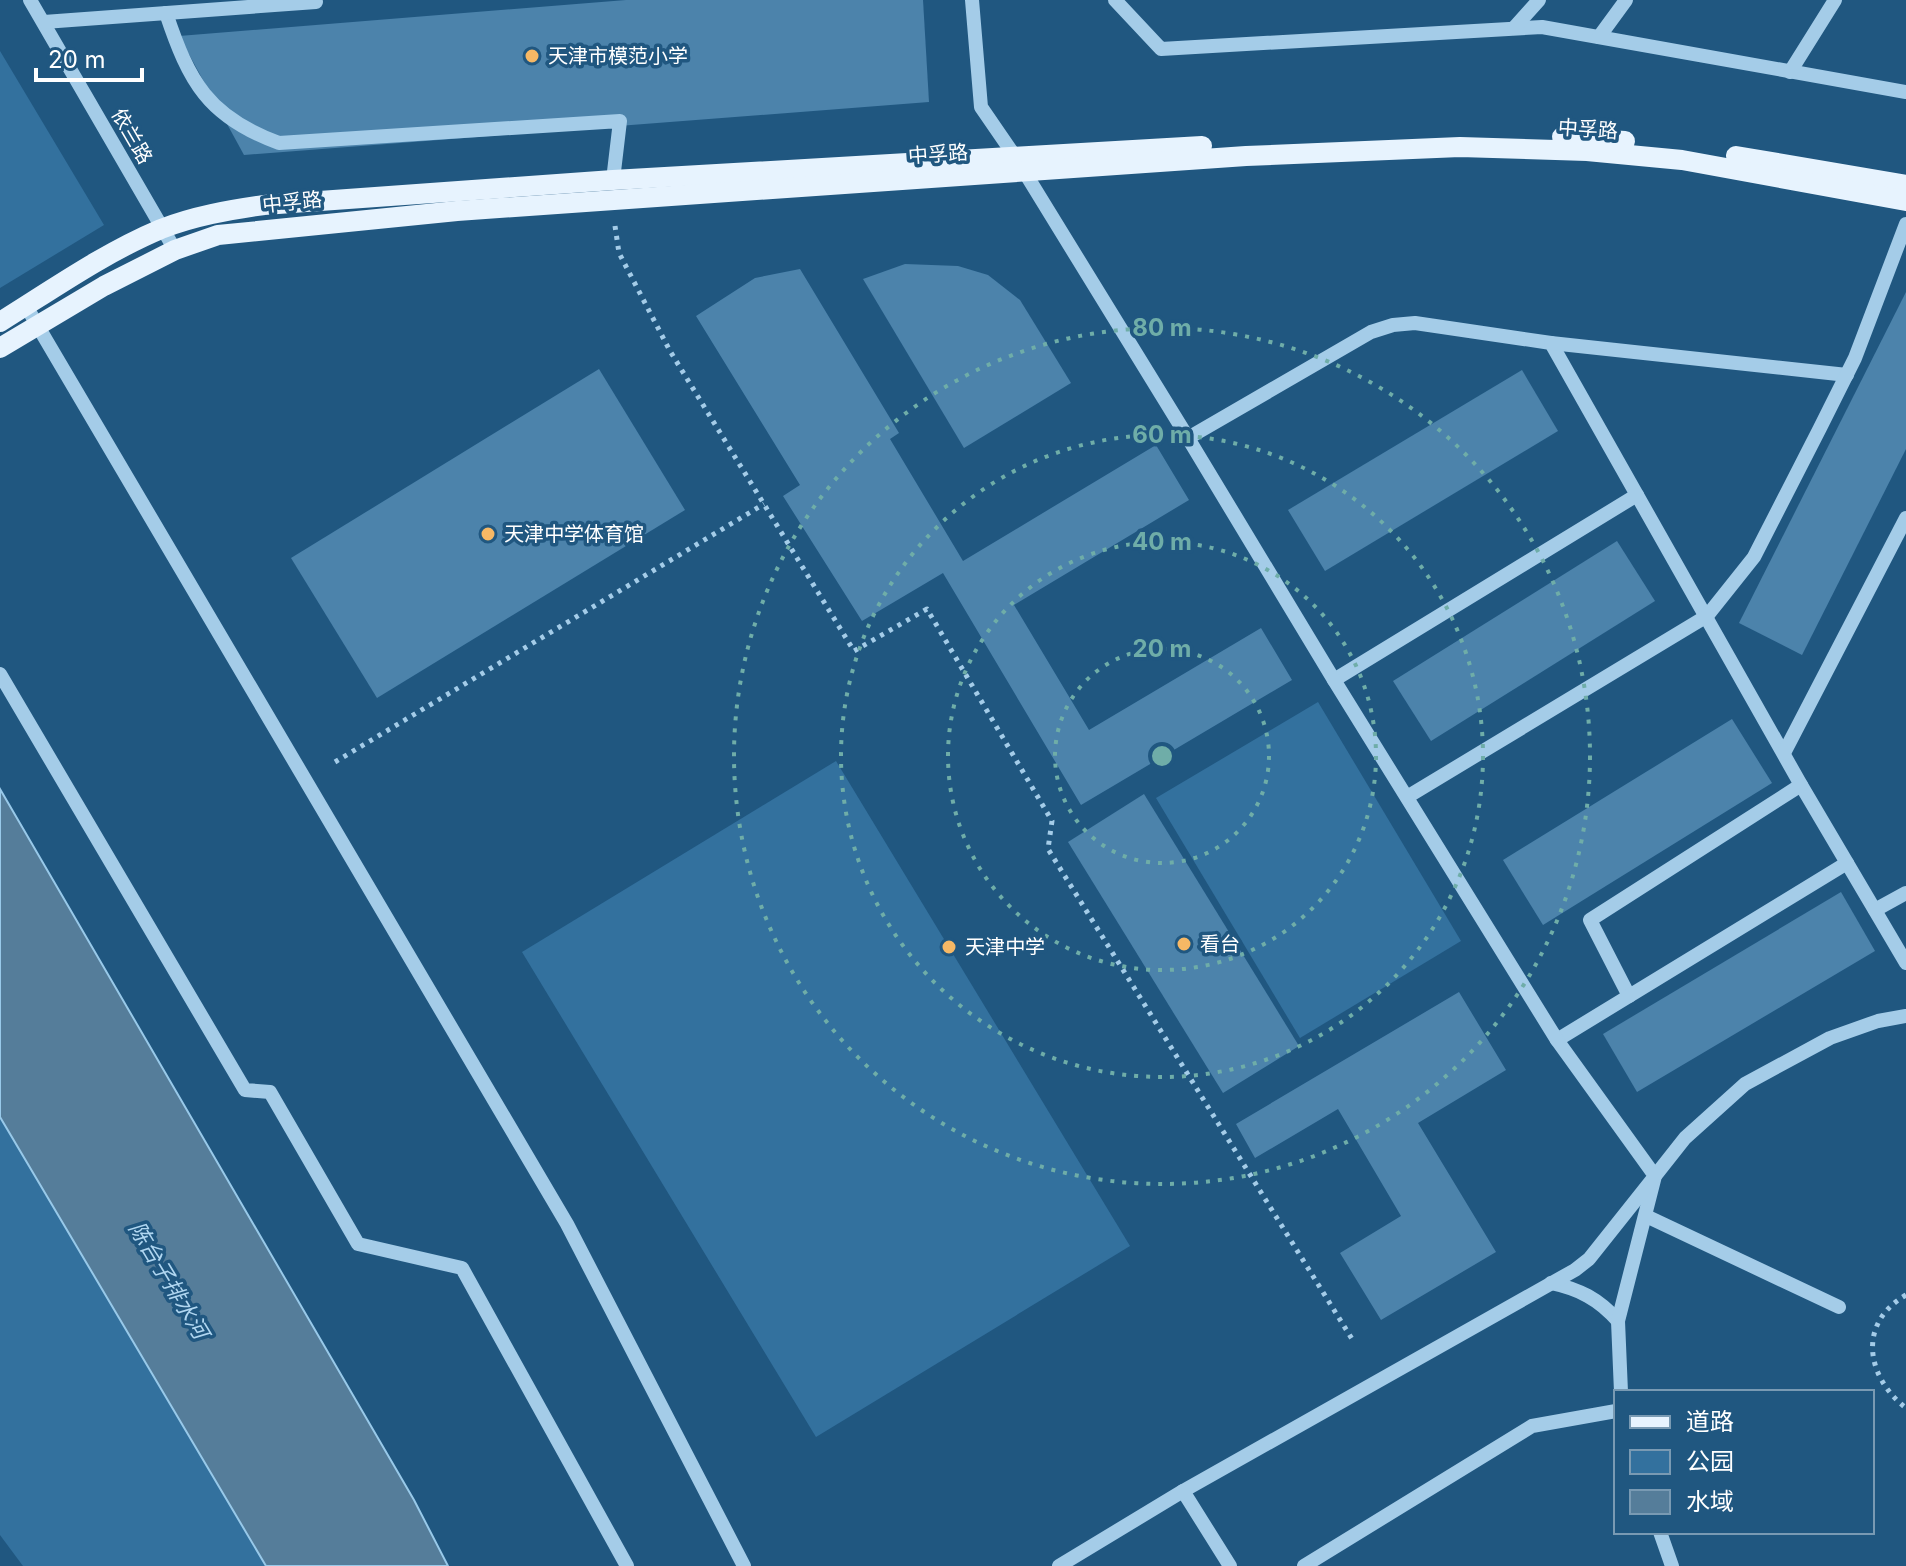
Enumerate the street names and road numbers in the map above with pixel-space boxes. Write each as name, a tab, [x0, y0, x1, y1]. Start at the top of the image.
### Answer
street label: 依兰路	[107, 104, 157, 168]
street label: 中孚路	[1557, 115, 1619, 143]
street label: 中孚路	[907, 140, 969, 168]
street label: 中孚路	[261, 187, 323, 217]

